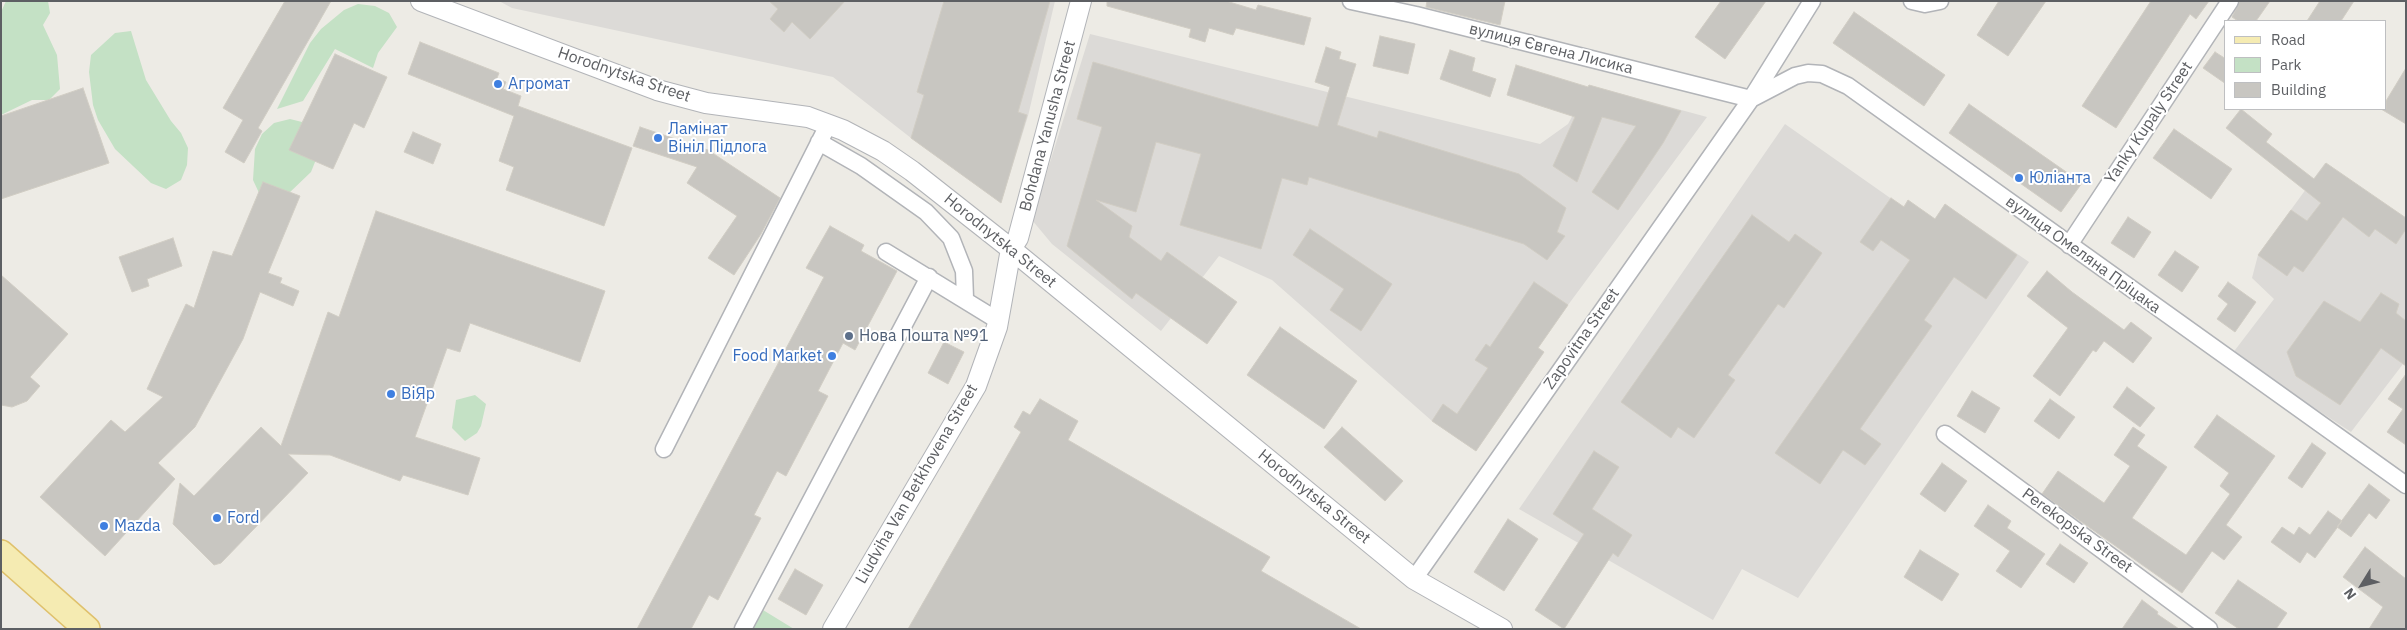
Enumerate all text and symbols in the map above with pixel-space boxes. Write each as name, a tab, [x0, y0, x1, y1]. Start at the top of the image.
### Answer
street label: вулиця Євгена Лисика	[1467, 19, 1635, 79]
legend	[2224, 20, 2387, 110]
text: Road	[2271, 30, 2306, 49]
street label: Bohdana Yanusha Street	[1016, 38, 1080, 214]
street label: Horodnytska Street	[555, 43, 693, 107]
text: Park	[2271, 55, 2301, 74]
street label: Yanky Kupaly Street	[2101, 58, 2197, 188]
place label: Агромат	[508, 74, 570, 94]
marker: Агромат	[492, 78, 504, 90]
text: Building	[2271, 80, 2326, 99]
place label: Ламінат Вініл Підлога	[668, 119, 767, 157]
marker: Ламінат Вініл Підлога	[652, 132, 664, 144]
place label: Юліанта	[2029, 168, 2091, 188]
marker: Юліанта	[2013, 172, 2025, 184]
street label: Horodnytska Street	[940, 190, 1060, 292]
street label: вулиця Омеляна Пріцака	[2002, 192, 2164, 318]
street label: Zapovitna Street	[1540, 285, 1624, 393]
place label: Нова Пошта №91	[859, 326, 989, 346]
marker: Нова Пошта №91	[843, 330, 855, 342]
place label: Food Market	[733, 346, 822, 366]
marker: Food Market	[826, 350, 838, 362]
street label: Liudviha Van Betkhovena Street	[852, 381, 982, 587]
place label: ВіЯр	[401, 384, 435, 404]
marker: ВіЯр	[385, 388, 397, 400]
street label: Horodnytska Street	[1254, 446, 1374, 548]
street label: Perekopska Street	[2018, 485, 2136, 577]
place label: Ford	[227, 508, 260, 528]
marker: Ford	[211, 512, 223, 524]
place label: Mazda	[114, 516, 161, 536]
marker: Mazda	[98, 520, 110, 532]
north arrow	[2337, 560, 2387, 610]
text: N	[2340, 584, 2360, 603]

